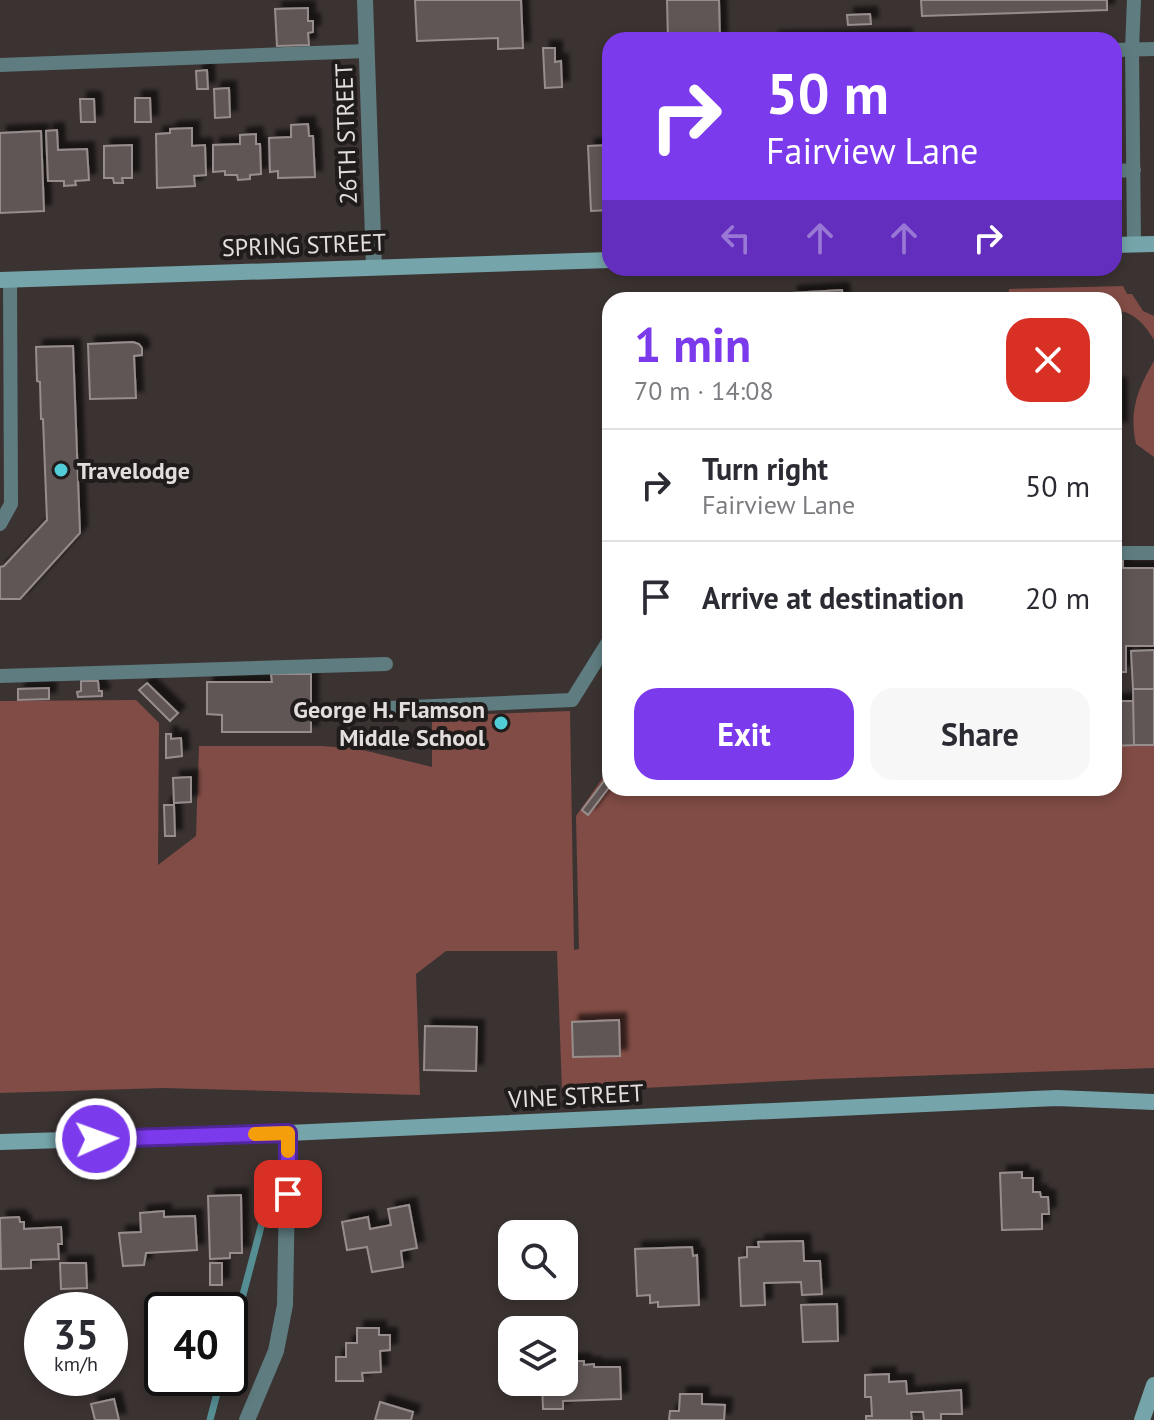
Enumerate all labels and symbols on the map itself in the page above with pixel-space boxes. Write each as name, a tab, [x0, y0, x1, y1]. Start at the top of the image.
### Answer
street label: 26TH STREET	[328, 63, 364, 205]
street label: SPRING STREET	[221, 227, 387, 263]
place label: Travelodge	[77, 455, 190, 486]
marker: Travelodge	[52, 461, 70, 479]
place label: George H. Flamson Middle School	[293, 694, 486, 753]
marker: George H. Flamson Middle School	[492, 714, 510, 732]
street label: VINE STREET	[507, 1077, 644, 1115]
position arrow	[54, 1097, 138, 1181]
pin	[254, 1160, 322, 1228]
speed limit sign: 40	[144, 1292, 248, 1396]

